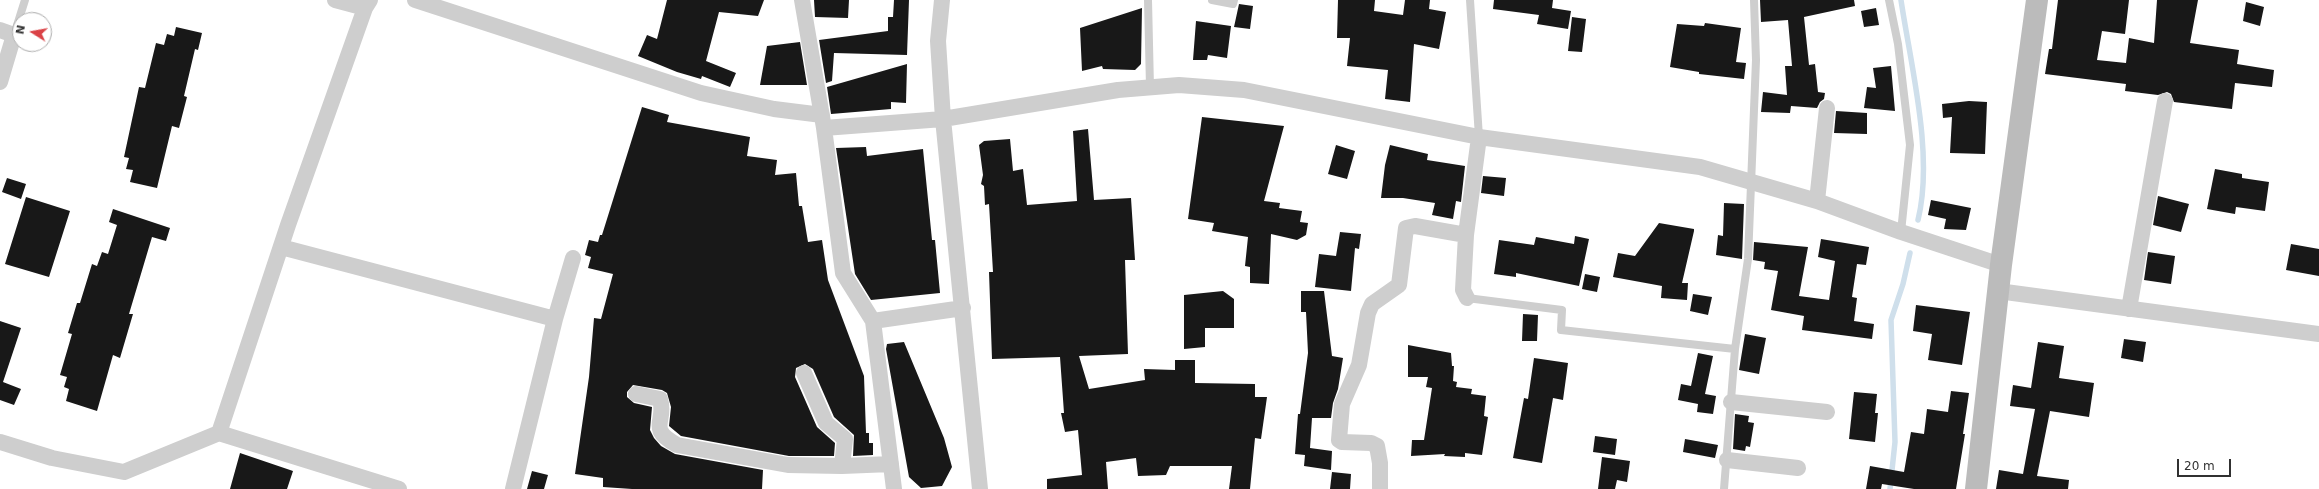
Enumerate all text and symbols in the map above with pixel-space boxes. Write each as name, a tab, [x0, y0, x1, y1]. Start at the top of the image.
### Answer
north arrow	[12, 12, 52, 52]
text: N	[13, 24, 28, 36]
scale bar	[2179, 451, 2233, 477]
text: 20 m	[2184, 459, 2215, 473]

